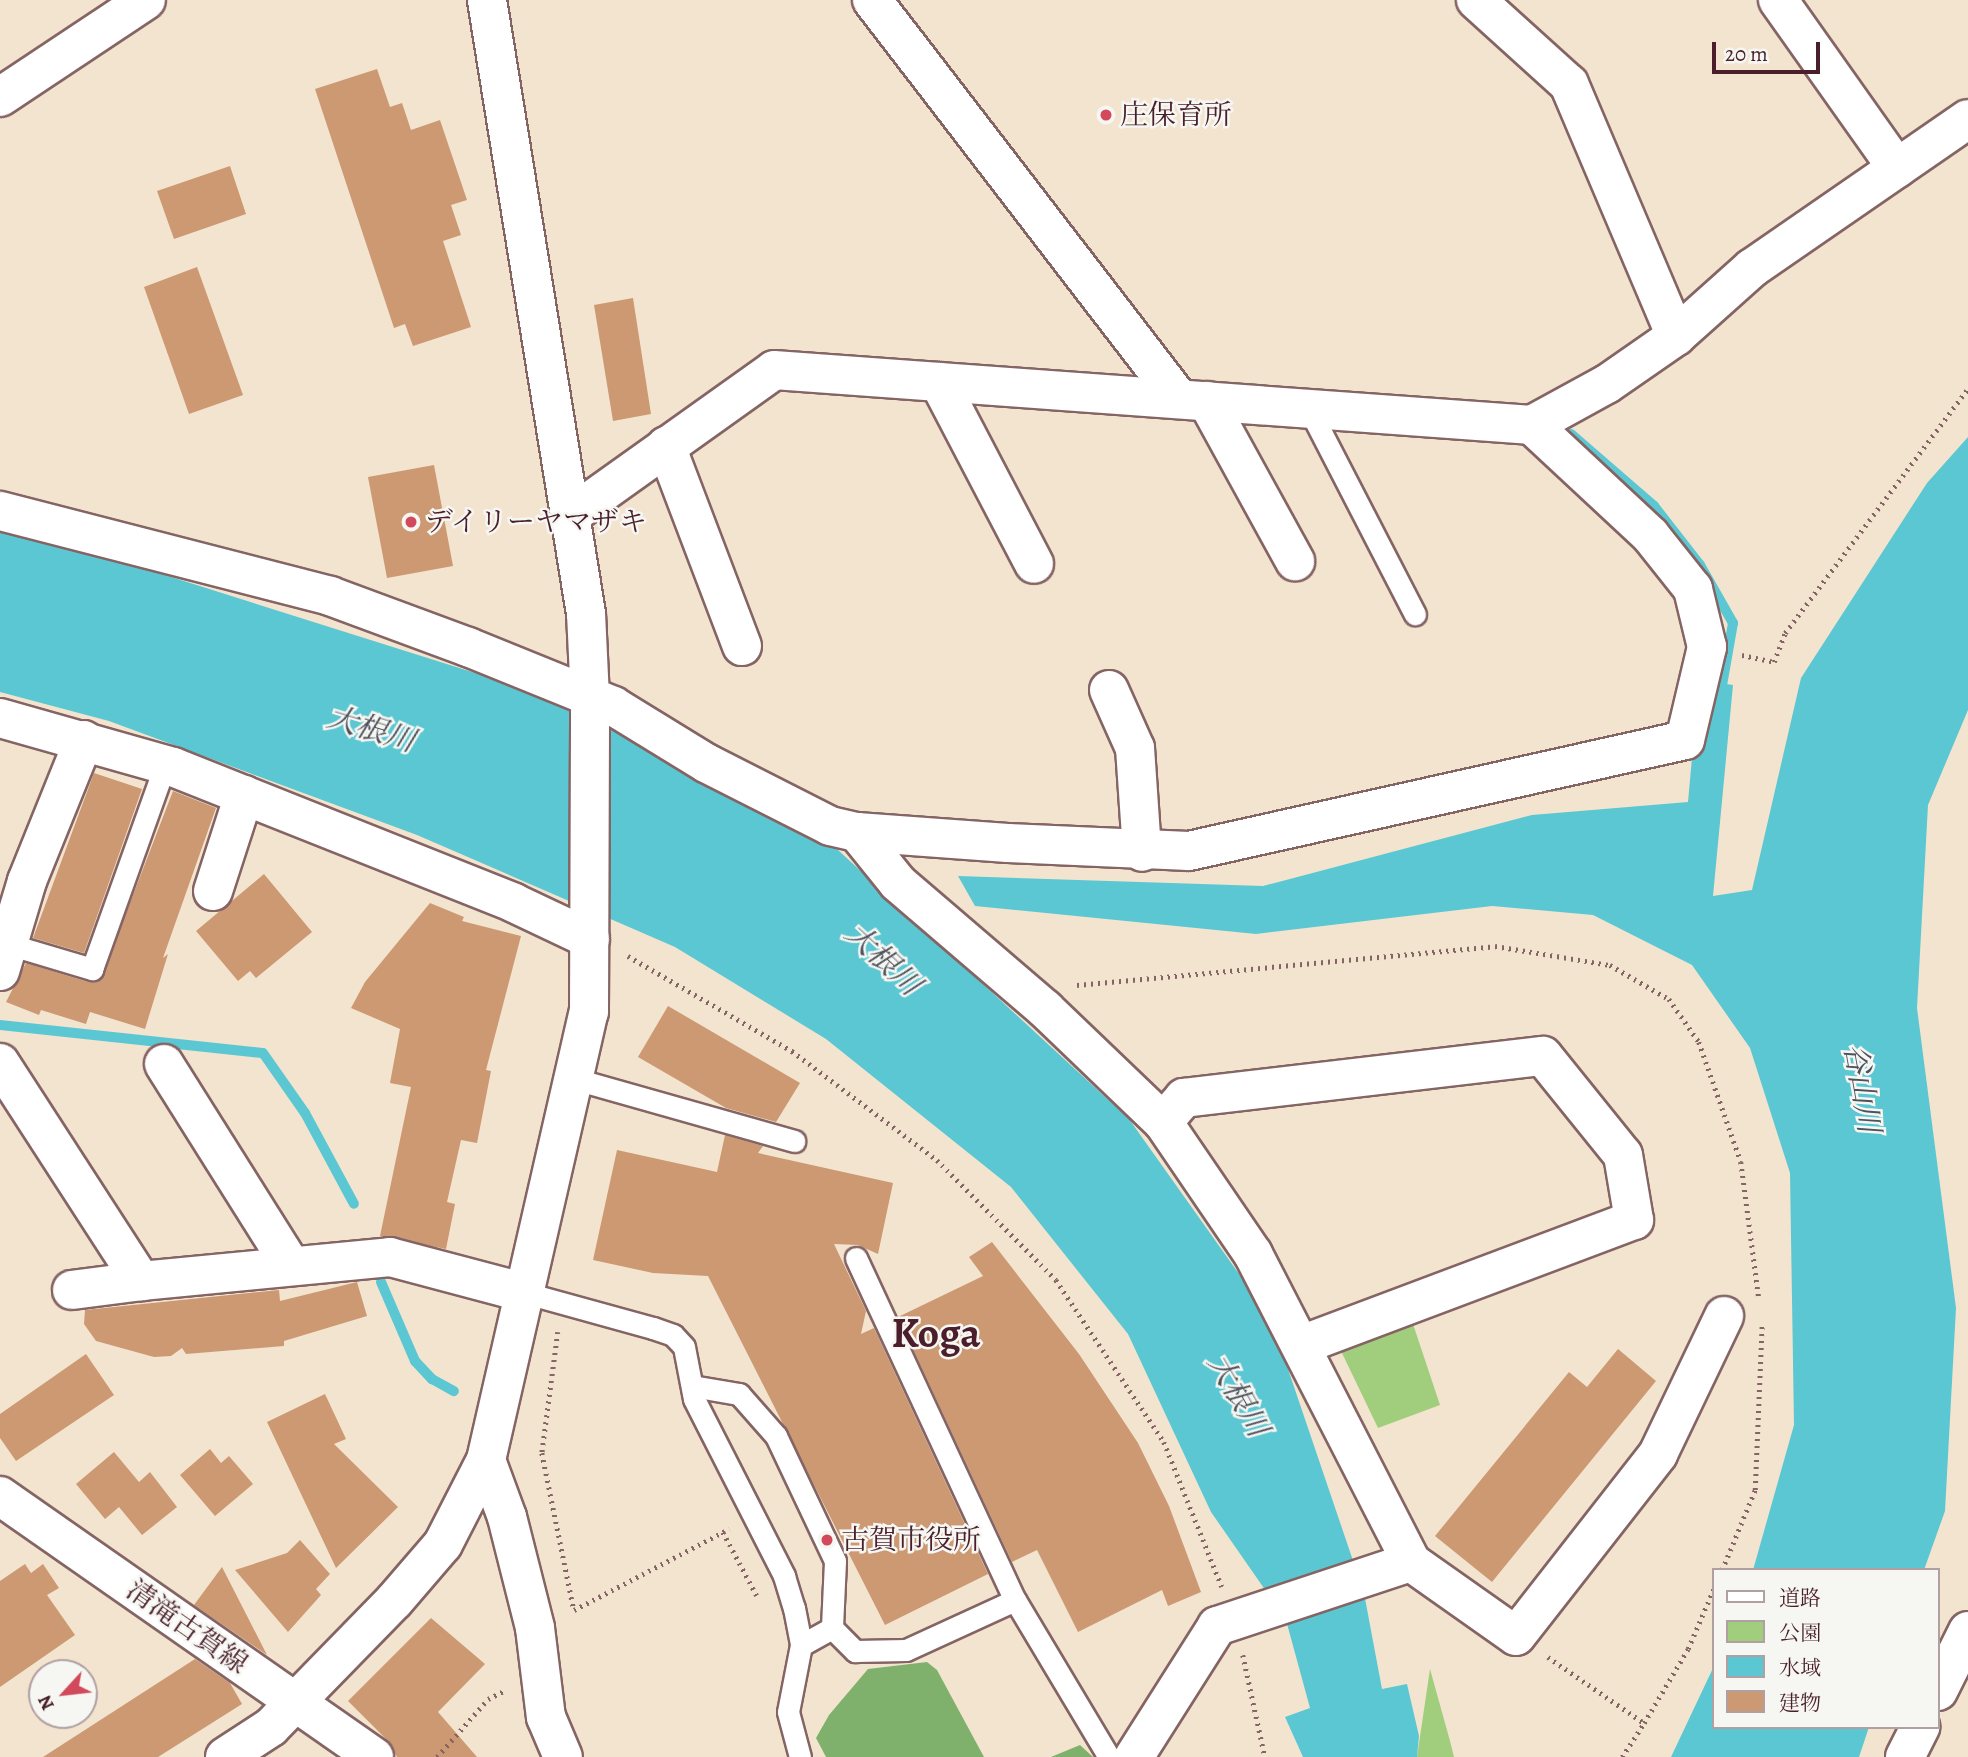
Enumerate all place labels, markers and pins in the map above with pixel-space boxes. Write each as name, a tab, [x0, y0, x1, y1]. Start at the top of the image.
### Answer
place label: 庄保育所	[1120, 98, 1232, 132]
marker: 庄保育所	[1098, 107, 1114, 123]
place label: デイリーヤマザキ	[425, 505, 649, 539]
marker: デイリーヤマザキ	[403, 514, 419, 530]
place label: 古賀市役所	[841, 1523, 981, 1557]
marker: 古賀市役所	[819, 1532, 835, 1548]

